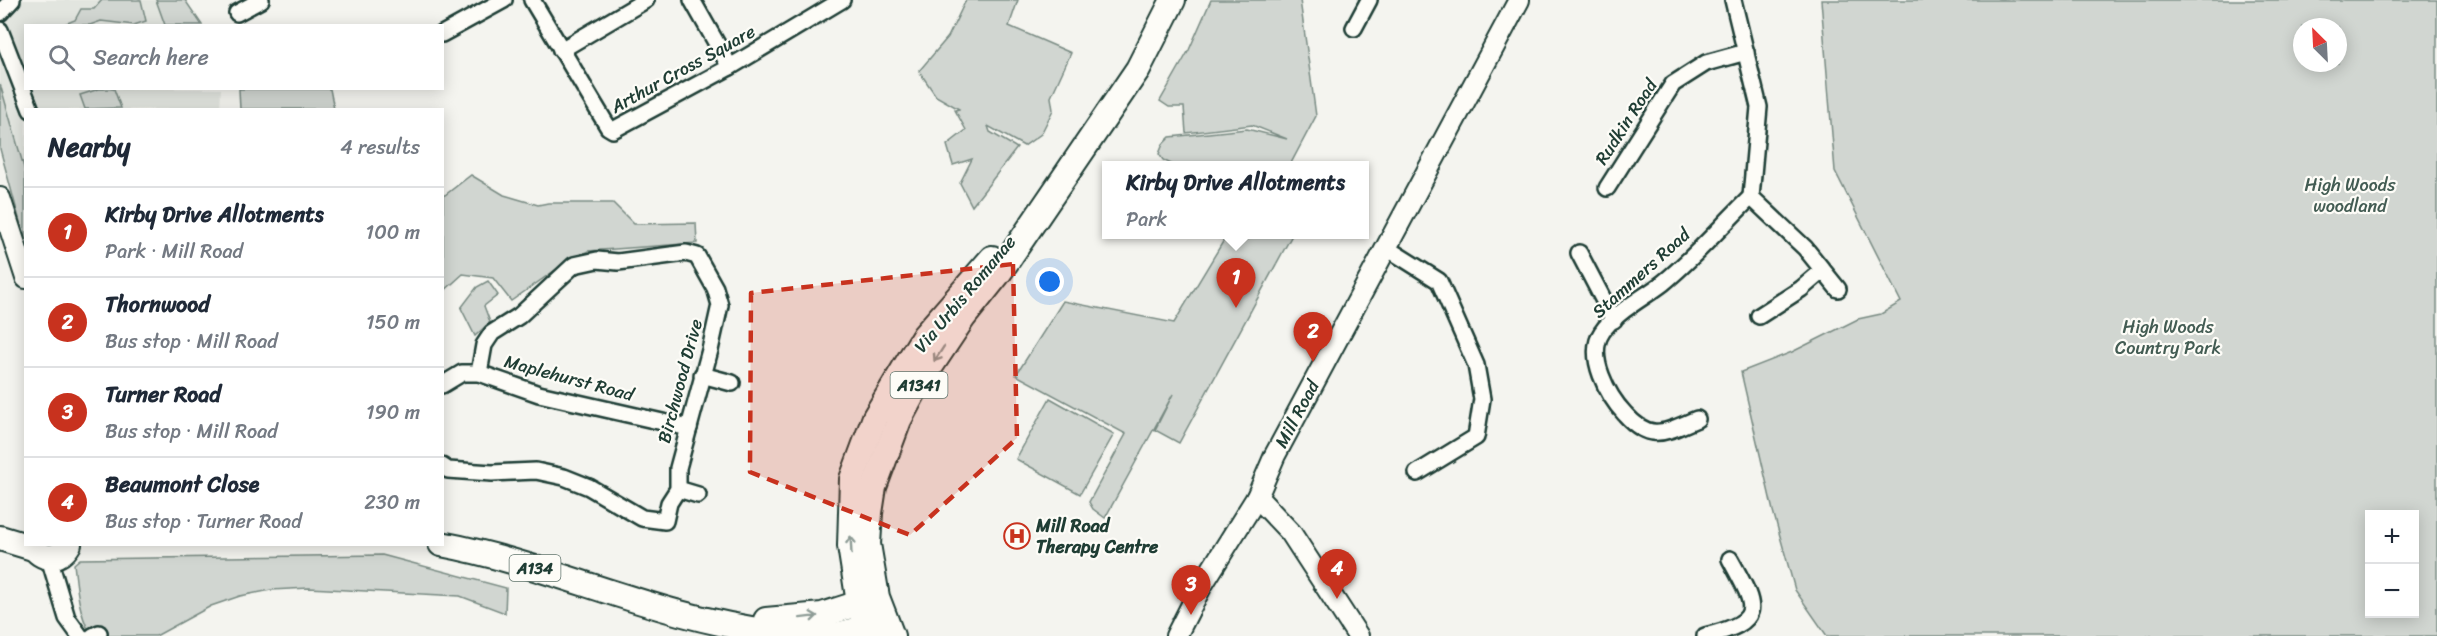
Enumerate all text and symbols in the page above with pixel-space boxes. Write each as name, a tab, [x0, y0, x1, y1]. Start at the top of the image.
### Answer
street label: Arthur Cross Square	[604, 16, 761, 123]
north arrow	[2293, 18, 2347, 72]
search box	[24, 24, 444, 90]
text: Search here	[93, 38, 209, 77]
icon: search	[45, 41, 78, 74]
street label: Rudkin Road	[1586, 71, 1667, 172]
text: Nearby	[48, 124, 130, 170]
text: 4 results	[340, 130, 420, 165]
popup	[1102, 161, 1369, 239]
text: Kirby Drive Allotments	[1126, 163, 1345, 202]
park label: High Woods woodland	[2305, 169, 2396, 222]
text: Kirby Drive Allotments	[105, 195, 324, 234]
text: Park	[1126, 202, 1167, 237]
text: 1	[63, 215, 72, 250]
text: 100 m	[366, 215, 420, 250]
street label: Stammers Road	[1584, 219, 1699, 326]
street label: Via Urbis Romanae	[906, 228, 1024, 360]
text: Park · Mill Road	[105, 234, 243, 269]
pin: 1	[1216, 258, 1256, 308]
your location	[1035, 267, 1064, 296]
text: Thornwood	[105, 285, 210, 324]
text: 2	[62, 305, 73, 340]
text: 150 m	[366, 305, 420, 340]
park label: High Woods Country Park	[2115, 311, 2221, 364]
pin: 2	[1294, 312, 1332, 362]
street label: Birchwood Drive	[648, 315, 712, 447]
text: Bus stop · Mill Road	[105, 324, 278, 359]
street label: Maplehurst Road	[501, 345, 639, 411]
one-way arrow	[933, 345, 945, 362]
road number: A1341	[890, 372, 948, 398]
street label: Mill Road	[1266, 373, 1329, 454]
text: Turner Road	[105, 375, 221, 414]
text: 3	[62, 395, 73, 430]
text: 190 m	[366, 395, 420, 430]
text: Bus stop · Mill Road	[105, 414, 278, 449]
text: Beaumont Close	[105, 465, 259, 504]
text: 4	[61, 485, 74, 520]
text: 230 m	[364, 485, 420, 520]
text: Bus stop · Turner Road	[105, 504, 302, 539]
place label: Mill Road Therapy Centre	[1035, 510, 1159, 563]
map controls	[2365, 510, 2419, 618]
button: +	[2365, 510, 2419, 564]
hospital icon: Mill Road Therapy Centre	[1002, 521, 1032, 551]
one-way arrow	[845, 536, 856, 556]
pin: 4	[1318, 550, 1356, 599]
road number: A134	[510, 555, 560, 581]
button: −	[2365, 564, 2419, 618]
pin: 3	[1172, 566, 1210, 615]
one-way arrow	[799, 611, 819, 622]

